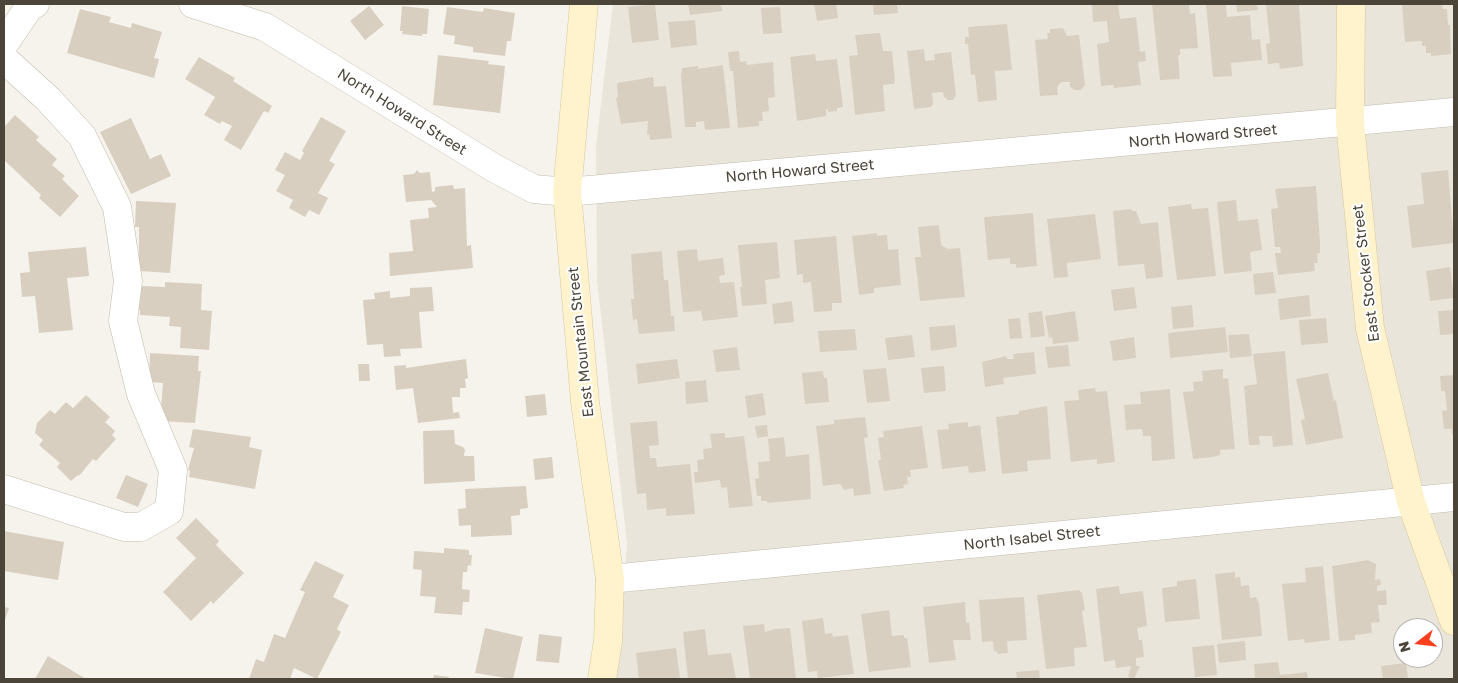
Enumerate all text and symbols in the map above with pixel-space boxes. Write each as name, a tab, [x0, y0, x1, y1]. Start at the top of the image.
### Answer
street label: North Howard Street	[334, 65, 470, 159]
street label: North Howard Street	[1128, 121, 1278, 151]
street label: North Howard Street	[725, 156, 875, 186]
street label: East Stocker Street	[1349, 203, 1383, 343]
street label: East Mountain Street	[564, 266, 598, 418]
street label: North Isabel Street	[963, 522, 1101, 554]
north arrow	[1393, 618, 1443, 668]
text: N	[1394, 640, 1414, 654]

